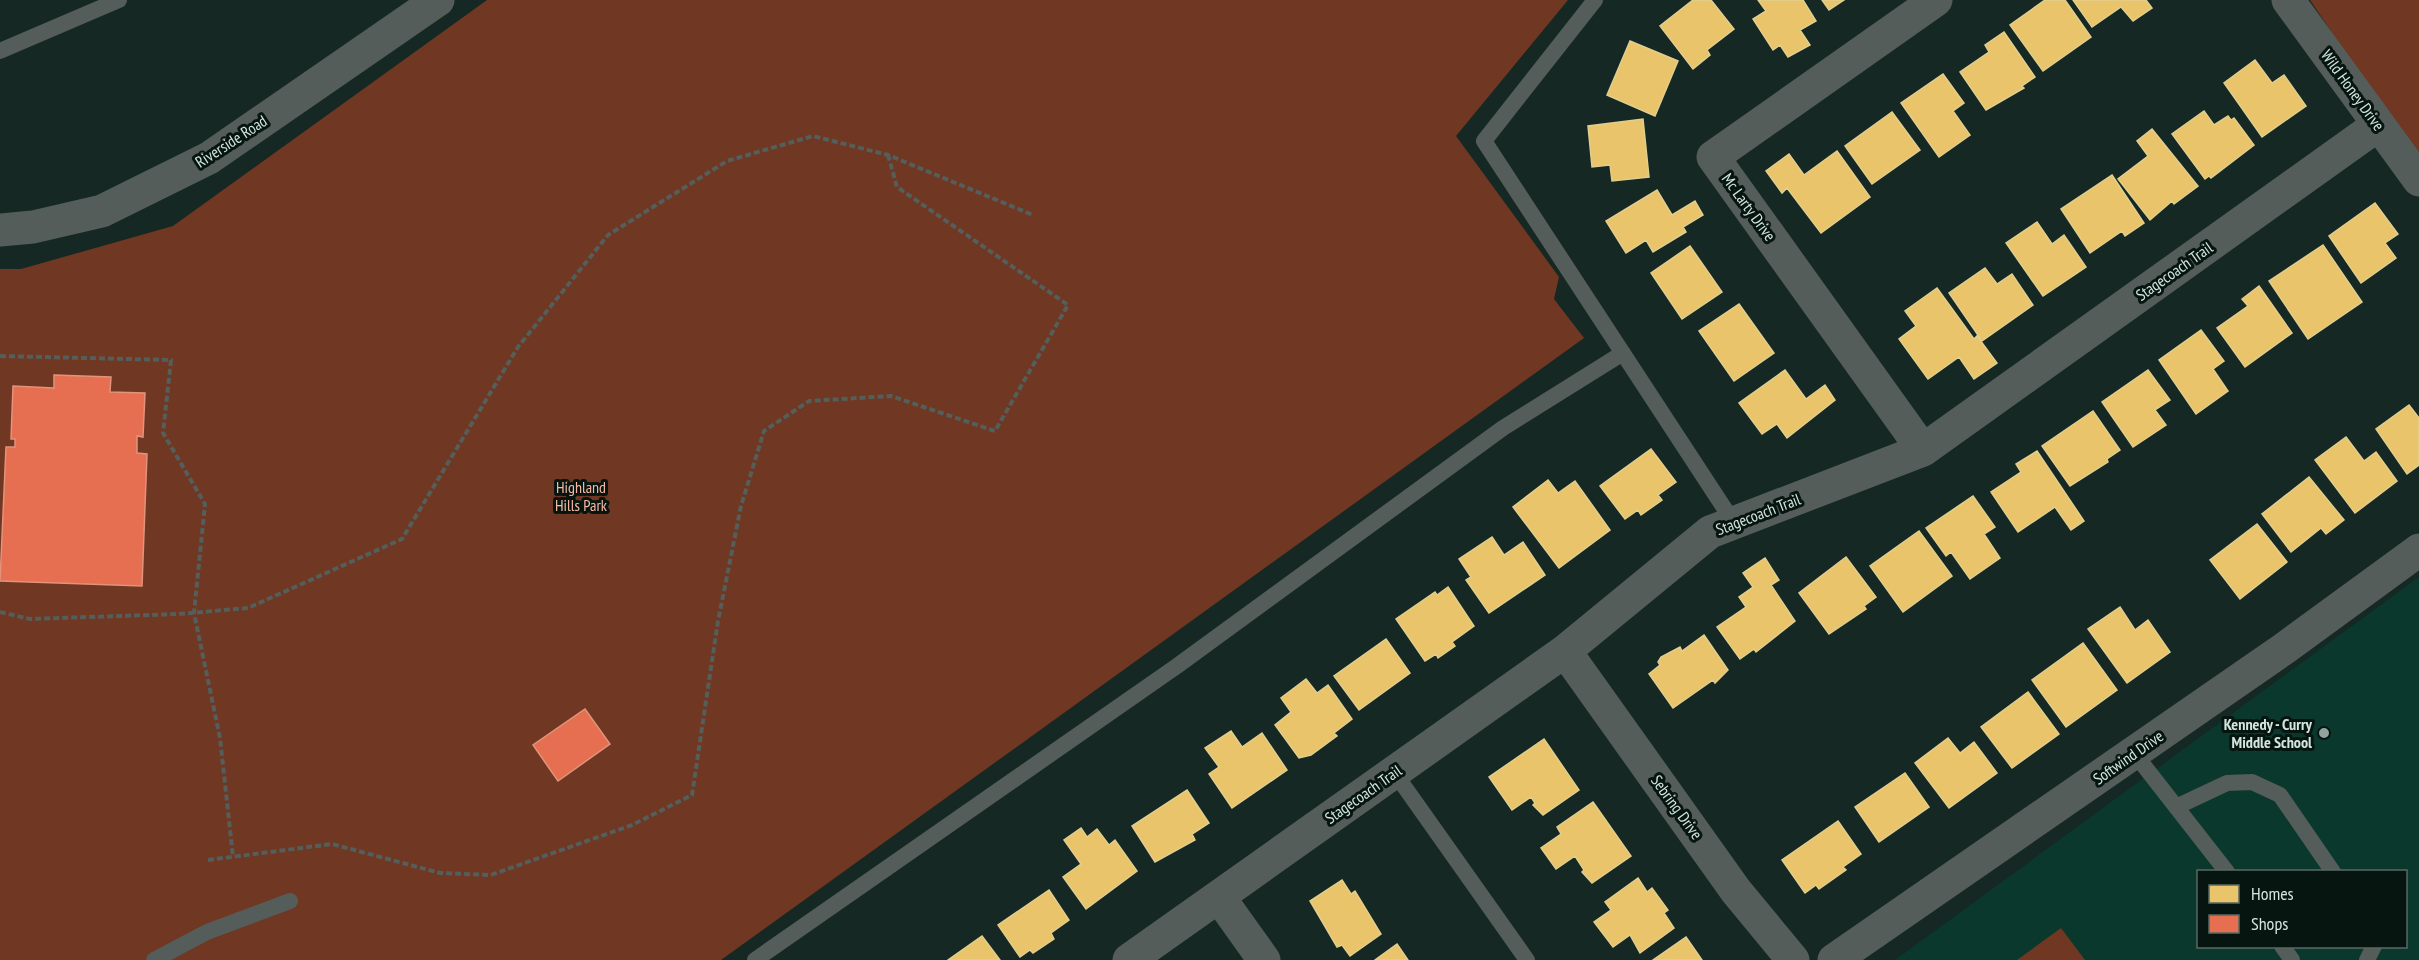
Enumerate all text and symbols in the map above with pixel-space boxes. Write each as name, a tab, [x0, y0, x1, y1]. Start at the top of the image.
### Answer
street label: Wild Honey Drive	[2317, 46, 2389, 134]
street label: Riverside Road	[191, 110, 271, 172]
street label: Mc Larty Drive	[1718, 169, 1780, 245]
street label: Stagecoach Trail	[2132, 237, 2217, 305]
park label: Highland Hills Park	[555, 477, 608, 515]
street label: Stagecoach Trail	[1713, 489, 1804, 539]
place label: Kennedy - Curry Middle School	[2224, 714, 2313, 752]
street label: Softwind Drive	[2089, 726, 2167, 788]
marker: Kennedy - Curry Middle School	[2317, 726, 2331, 740]
street label: Stagecoach Trail	[1321, 760, 1406, 828]
street label: Sebring Drive	[1647, 771, 1707, 843]
legend	[2197, 870, 2407, 948]
text: Homes	[2251, 882, 2294, 905]
text: Shops	[2251, 912, 2288, 935]

